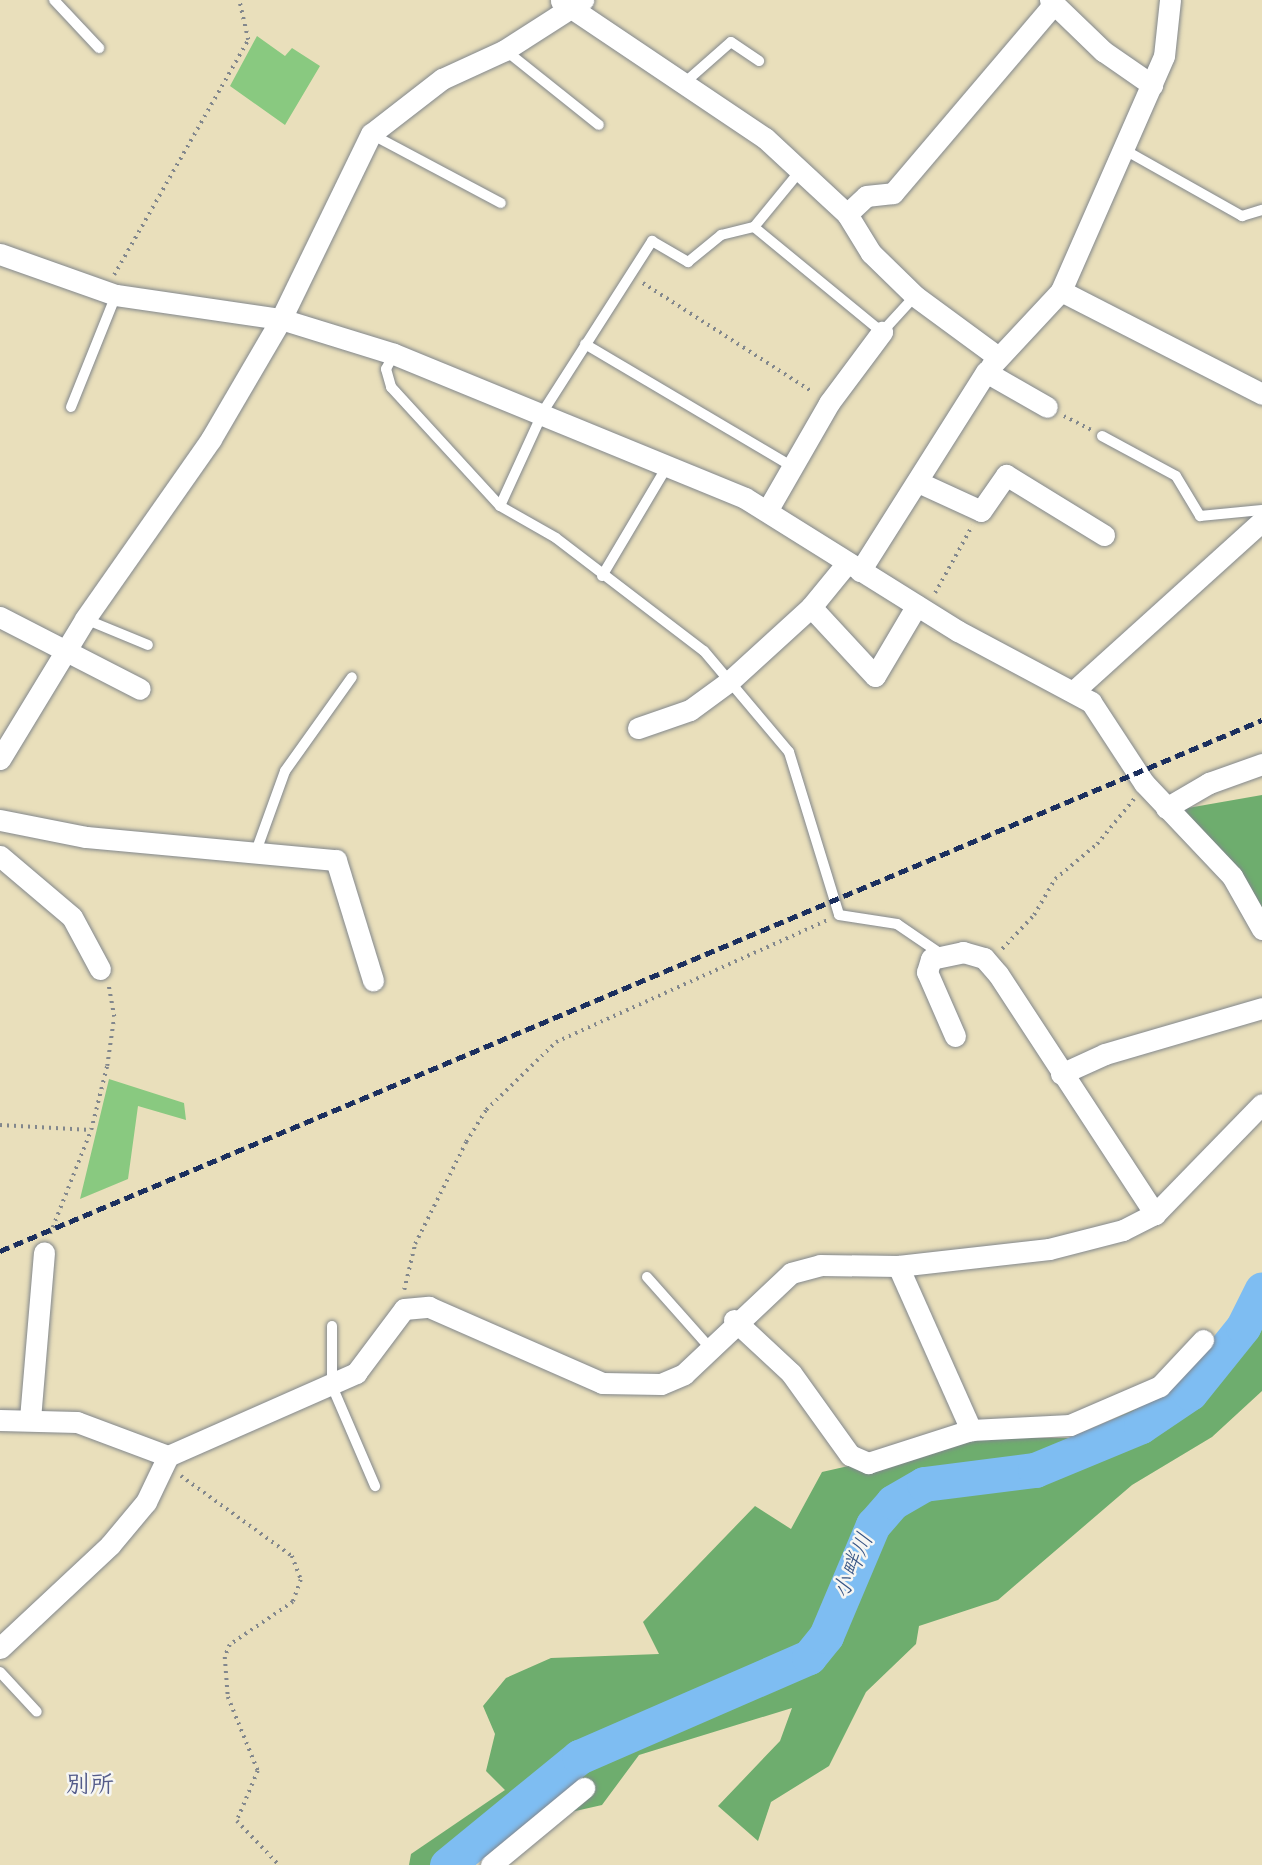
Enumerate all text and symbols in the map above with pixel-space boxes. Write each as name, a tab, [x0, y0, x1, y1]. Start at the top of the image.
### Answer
water label: 小畔川	[830, 1530, 882, 1604]
district label: 別所	[66, 1774, 114, 1802]

